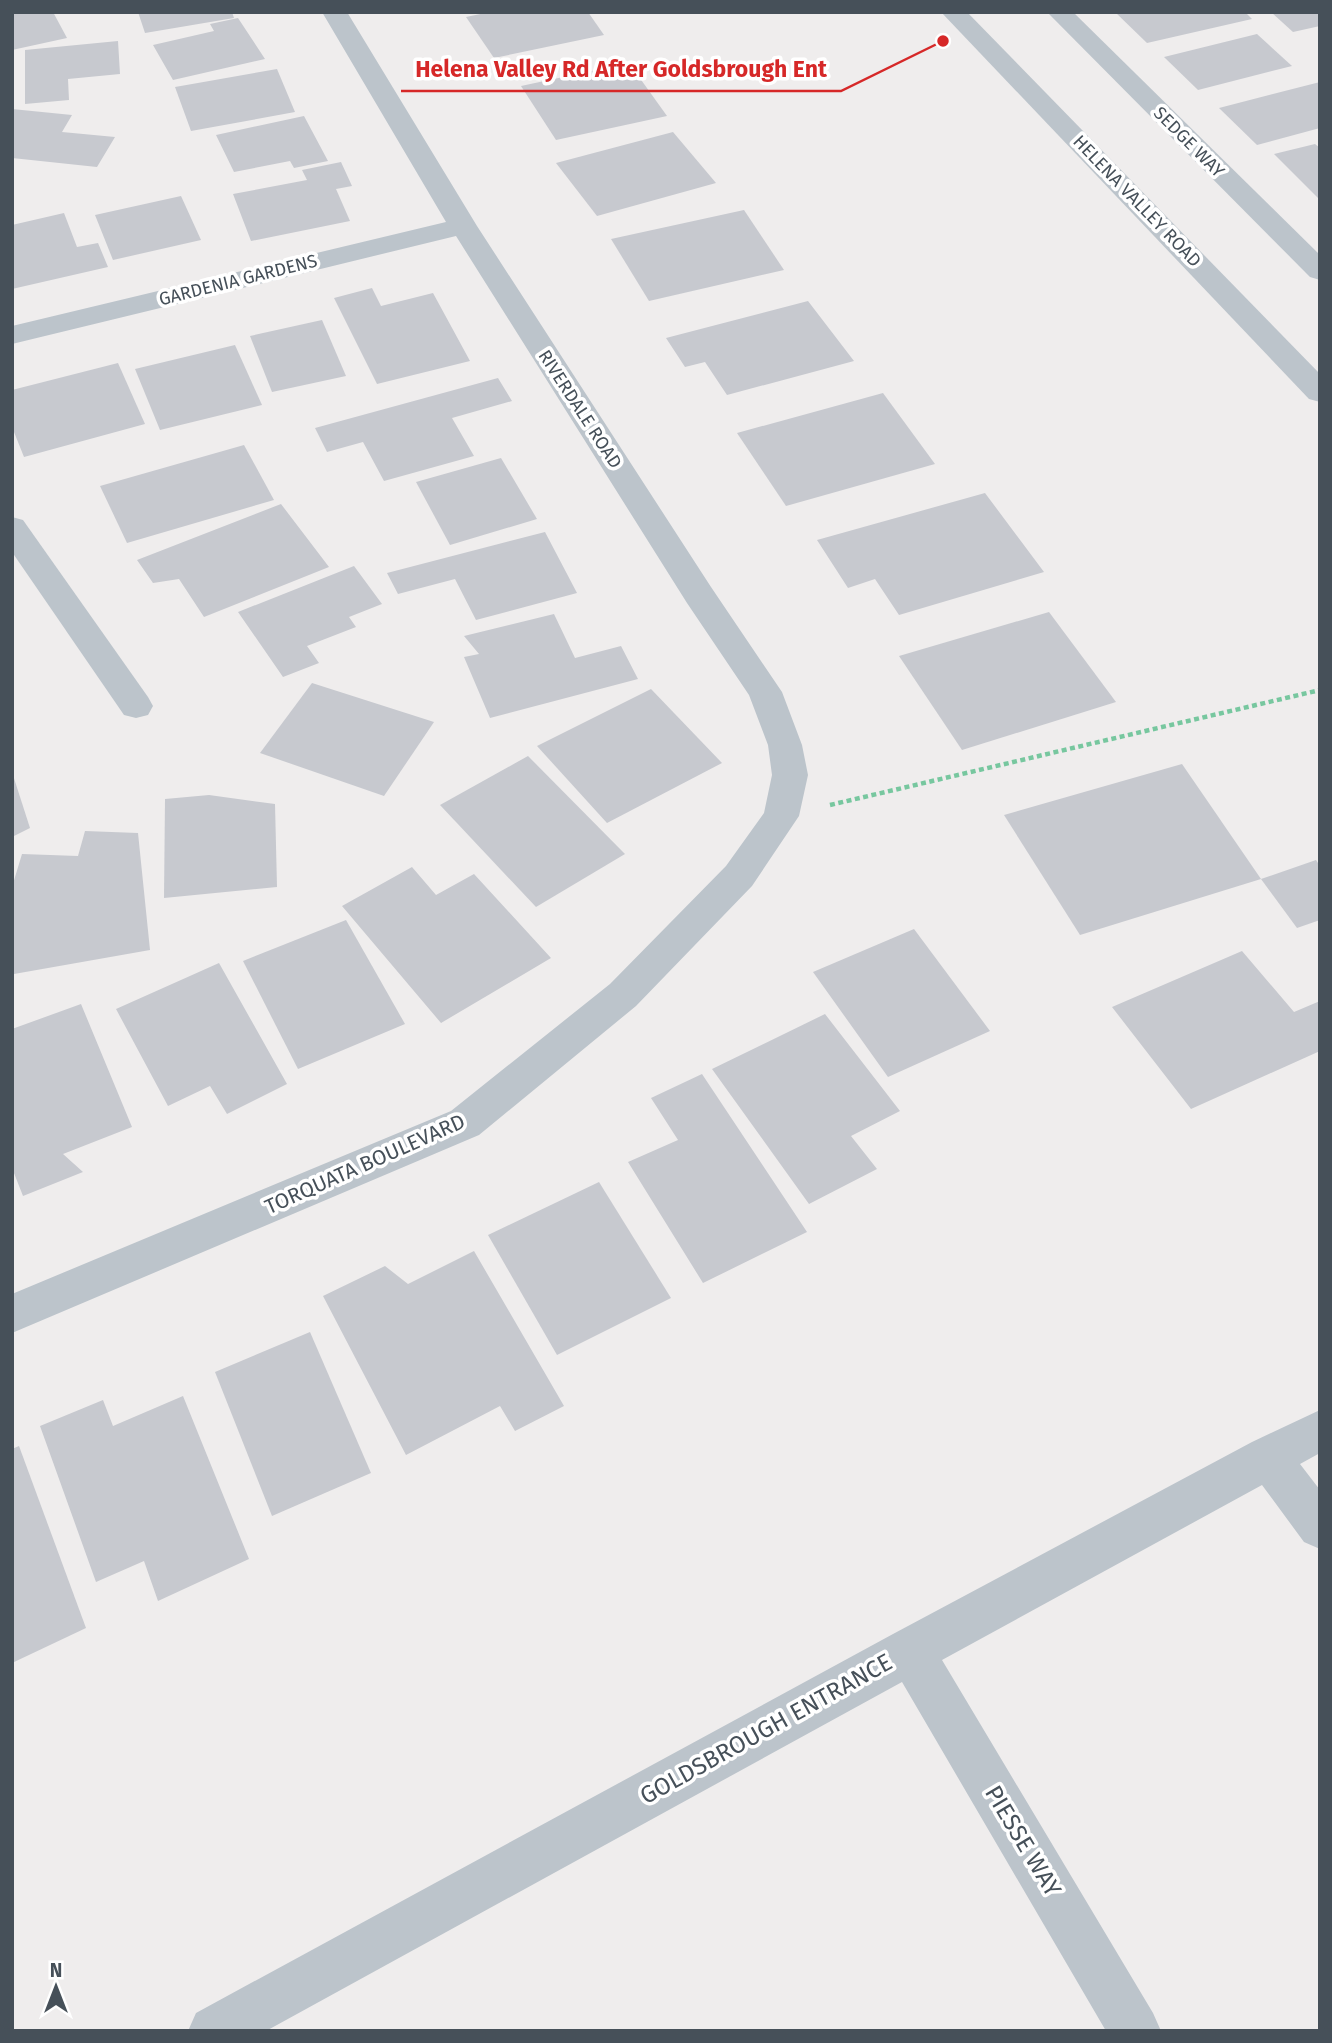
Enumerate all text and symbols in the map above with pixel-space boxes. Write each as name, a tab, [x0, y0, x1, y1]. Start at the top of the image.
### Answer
callout: Helena Valley Rd After Goldsbrough Ent	[401, 47, 841, 91]
text: Helena Valley Rd After Goldsbrough Ent	[415, 55, 828, 83]
street label: SEDGE WAY	[1149, 102, 1229, 182]
street label: HELENA VALLEY ROAD	[1068, 130, 1206, 272]
street label: GARDENIA GARDENS	[157, 250, 320, 310]
street label: RIVERDALE ROAD	[534, 346, 626, 472]
street label: TORQUATA BOULEVARD	[261, 1108, 469, 1220]
street label: GOLDSBROUGH ENTRANCE	[635, 1648, 897, 1810]
street label: PIESSE WAY	[979, 1781, 1067, 1902]
north arrow	[21, 1952, 91, 2022]
text: N	[50, 1959, 62, 1982]

